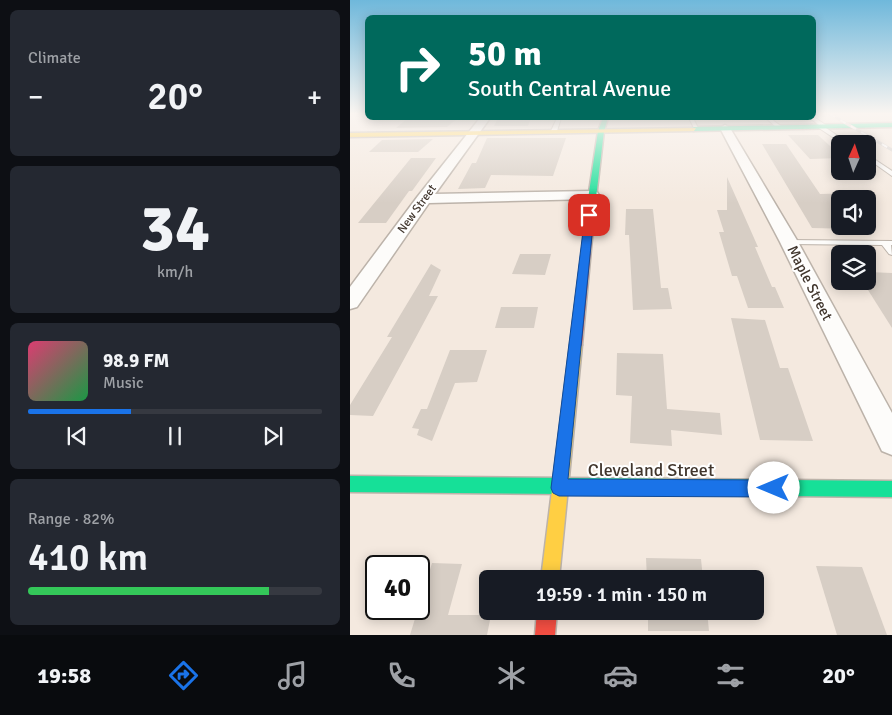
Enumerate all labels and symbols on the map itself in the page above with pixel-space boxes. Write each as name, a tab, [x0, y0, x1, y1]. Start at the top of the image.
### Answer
north arrow	[831, 135, 876, 180]
street label: New Street	[394, 182, 440, 236]
pin	[568, 194, 610, 236]
street label: Maple Street	[783, 242, 837, 324]
street label: Cleveland Street	[588, 459, 714, 481]
position arrow	[747, 461, 799, 513]
speed limit sign: 40	[365, 555, 430, 620]

